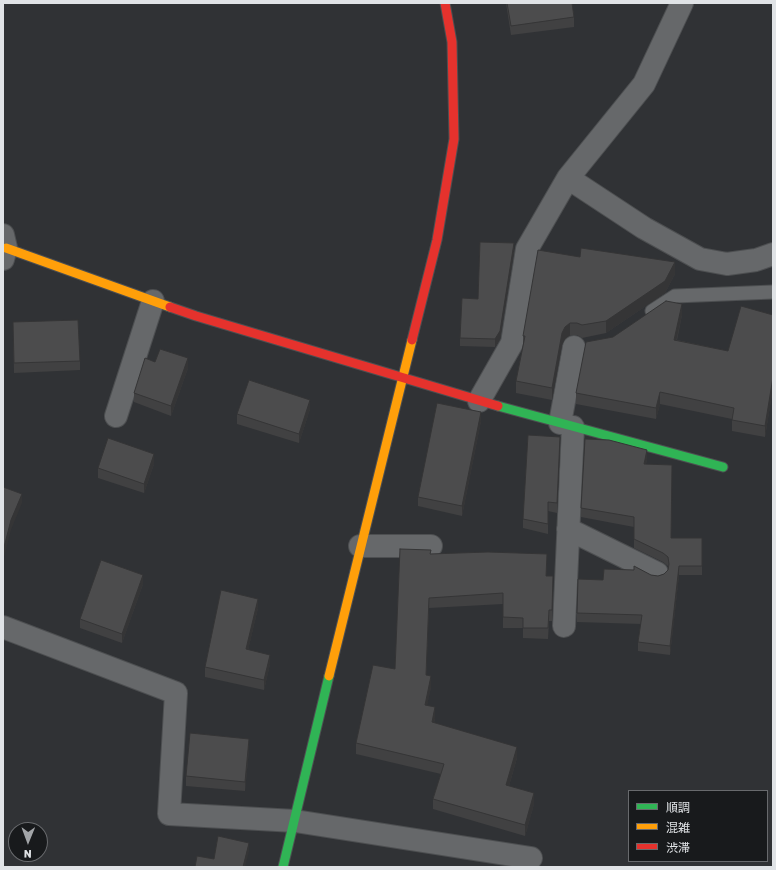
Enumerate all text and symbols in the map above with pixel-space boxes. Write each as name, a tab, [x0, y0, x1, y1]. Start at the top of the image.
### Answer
legend	[628, 790, 768, 862]
text: 順調	[666, 801, 690, 815]
text: 混雑	[666, 821, 690, 835]
north arrow	[8, 822, 48, 862]
text: 渋滞	[666, 841, 690, 855]
text: N	[24, 847, 32, 860]

